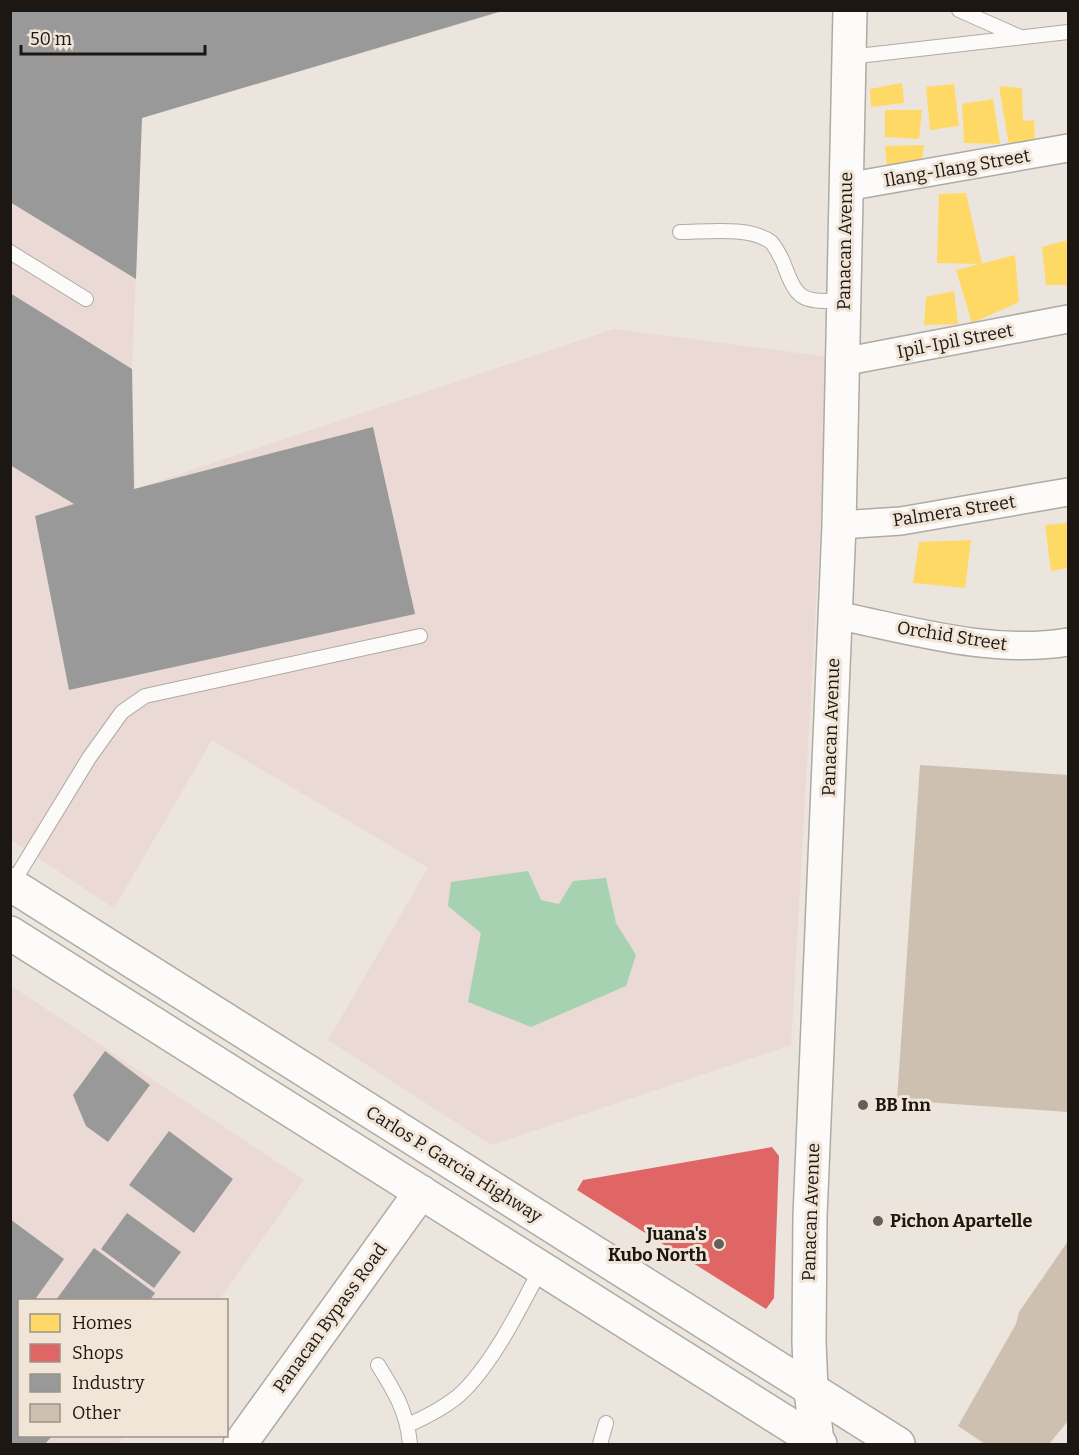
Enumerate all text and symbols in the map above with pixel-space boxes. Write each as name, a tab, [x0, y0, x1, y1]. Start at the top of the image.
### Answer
scale bar	[21, 18, 206, 56]
text: 50 m	[30, 28, 72, 50]
street label: Ilang-Ilang Street	[882, 144, 1032, 192]
street label: Panacan Avenue	[833, 172, 857, 310]
street label: Ipil-Ipil Street	[895, 319, 1015, 363]
street label: Palmera Street	[891, 490, 1017, 532]
street label: Orchid Street	[895, 616, 1009, 656]
street label: Panacan Avenue	[818, 657, 844, 797]
place label: BB Inn	[875, 1094, 931, 1116]
marker: BB Inn	[856, 1098, 870, 1112]
street label: Carlos P. Garcia Highway	[362, 1101, 546, 1227]
street label: Panacan Avenue	[798, 1142, 824, 1282]
place label: Pichon Apartelle	[890, 1210, 1032, 1232]
marker: Pichon Apartelle	[871, 1214, 885, 1228]
place label: Juana's Kubo North	[608, 1223, 708, 1266]
marker: Juana's Kubo North	[712, 1237, 726, 1251]
street label: Panacan Bypass Road	[268, 1239, 392, 1397]
legend	[18, 1299, 228, 1437]
text: Homes	[72, 1312, 132, 1334]
text: Shops	[72, 1342, 124, 1364]
text: Industry	[72, 1372, 145, 1394]
text: Other	[72, 1402, 121, 1424]

